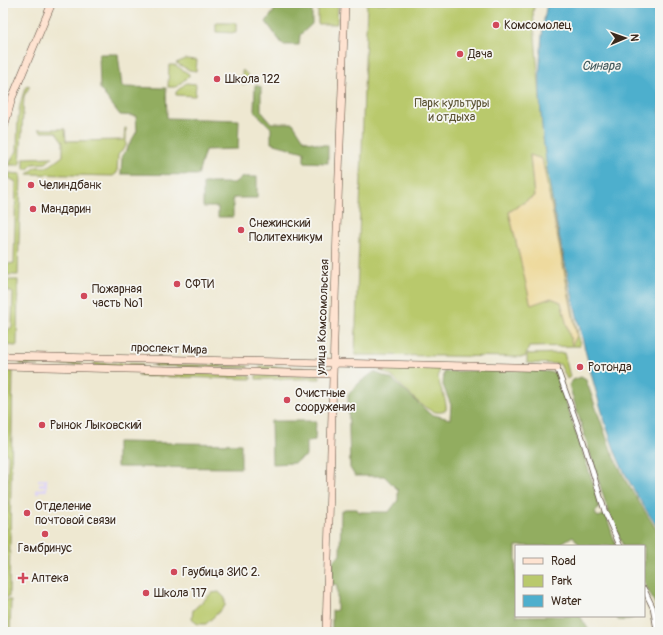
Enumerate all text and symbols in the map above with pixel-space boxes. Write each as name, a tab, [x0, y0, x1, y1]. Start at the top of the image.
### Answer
place label: Комсомолец	[504, 18, 572, 33]
north arrow	[605, 18, 645, 58]
marker: Комсомолец	[491, 20, 501, 30]
text: N	[628, 34, 641, 42]
place label: Дача	[467, 47, 493, 62]
marker: Дача	[455, 49, 465, 59]
water label: Синара	[582, 58, 621, 74]
place label: Школа 122	[225, 72, 280, 87]
marker: Школа 122	[212, 74, 222, 84]
park label: Парк культуры и отдыха	[415, 96, 490, 125]
place label: Челиндбанк	[39, 178, 102, 193]
marker: Челиндбанк	[26, 180, 36, 190]
place label: Мандарин	[41, 202, 91, 217]
marker: Мандарин	[28, 204, 38, 214]
place label: Снежинский Политехникум	[249, 216, 323, 245]
marker: Снежинский Политехникум	[236, 225, 246, 235]
street label: улица Комсомольская	[313, 258, 333, 376]
place label: СФТИ	[185, 277, 214, 292]
marker: СФТИ	[172, 279, 182, 289]
place label: Пожарная часть №1	[92, 282, 143, 311]
marker: Пожарная часть №1	[79, 291, 89, 301]
street label: проспект Мира	[131, 340, 208, 358]
place label: Ротонда	[588, 360, 632, 375]
marker: Ротонда	[575, 362, 585, 372]
place label: Очистные сооружения	[295, 386, 356, 415]
marker: Очистные сооружения	[282, 395, 292, 405]
place label: Рынок Лыковский	[50, 418, 142, 433]
marker: Рынок Лыковский	[37, 420, 47, 430]
place label: Отделение почтовой связи	[35, 499, 116, 528]
marker: Отделение почтовой связи	[22, 508, 32, 518]
marker: Гамбринус	[40, 529, 50, 539]
place label: Гамбринус	[18, 541, 72, 556]
legend	[515, 545, 645, 617]
text: Road	[551, 554, 576, 569]
place label: Гаубица ЗИС 2.	[182, 565, 260, 580]
marker: Гаубица ЗИС 2.	[169, 567, 179, 577]
place label: Аптека	[31, 571, 69, 586]
marker: Аптека	[18, 573, 28, 583]
text: Park	[551, 574, 572, 589]
place label: Школа 117	[154, 586, 207, 601]
marker: Школа 117	[141, 588, 151, 598]
text: Water	[551, 594, 582, 609]

